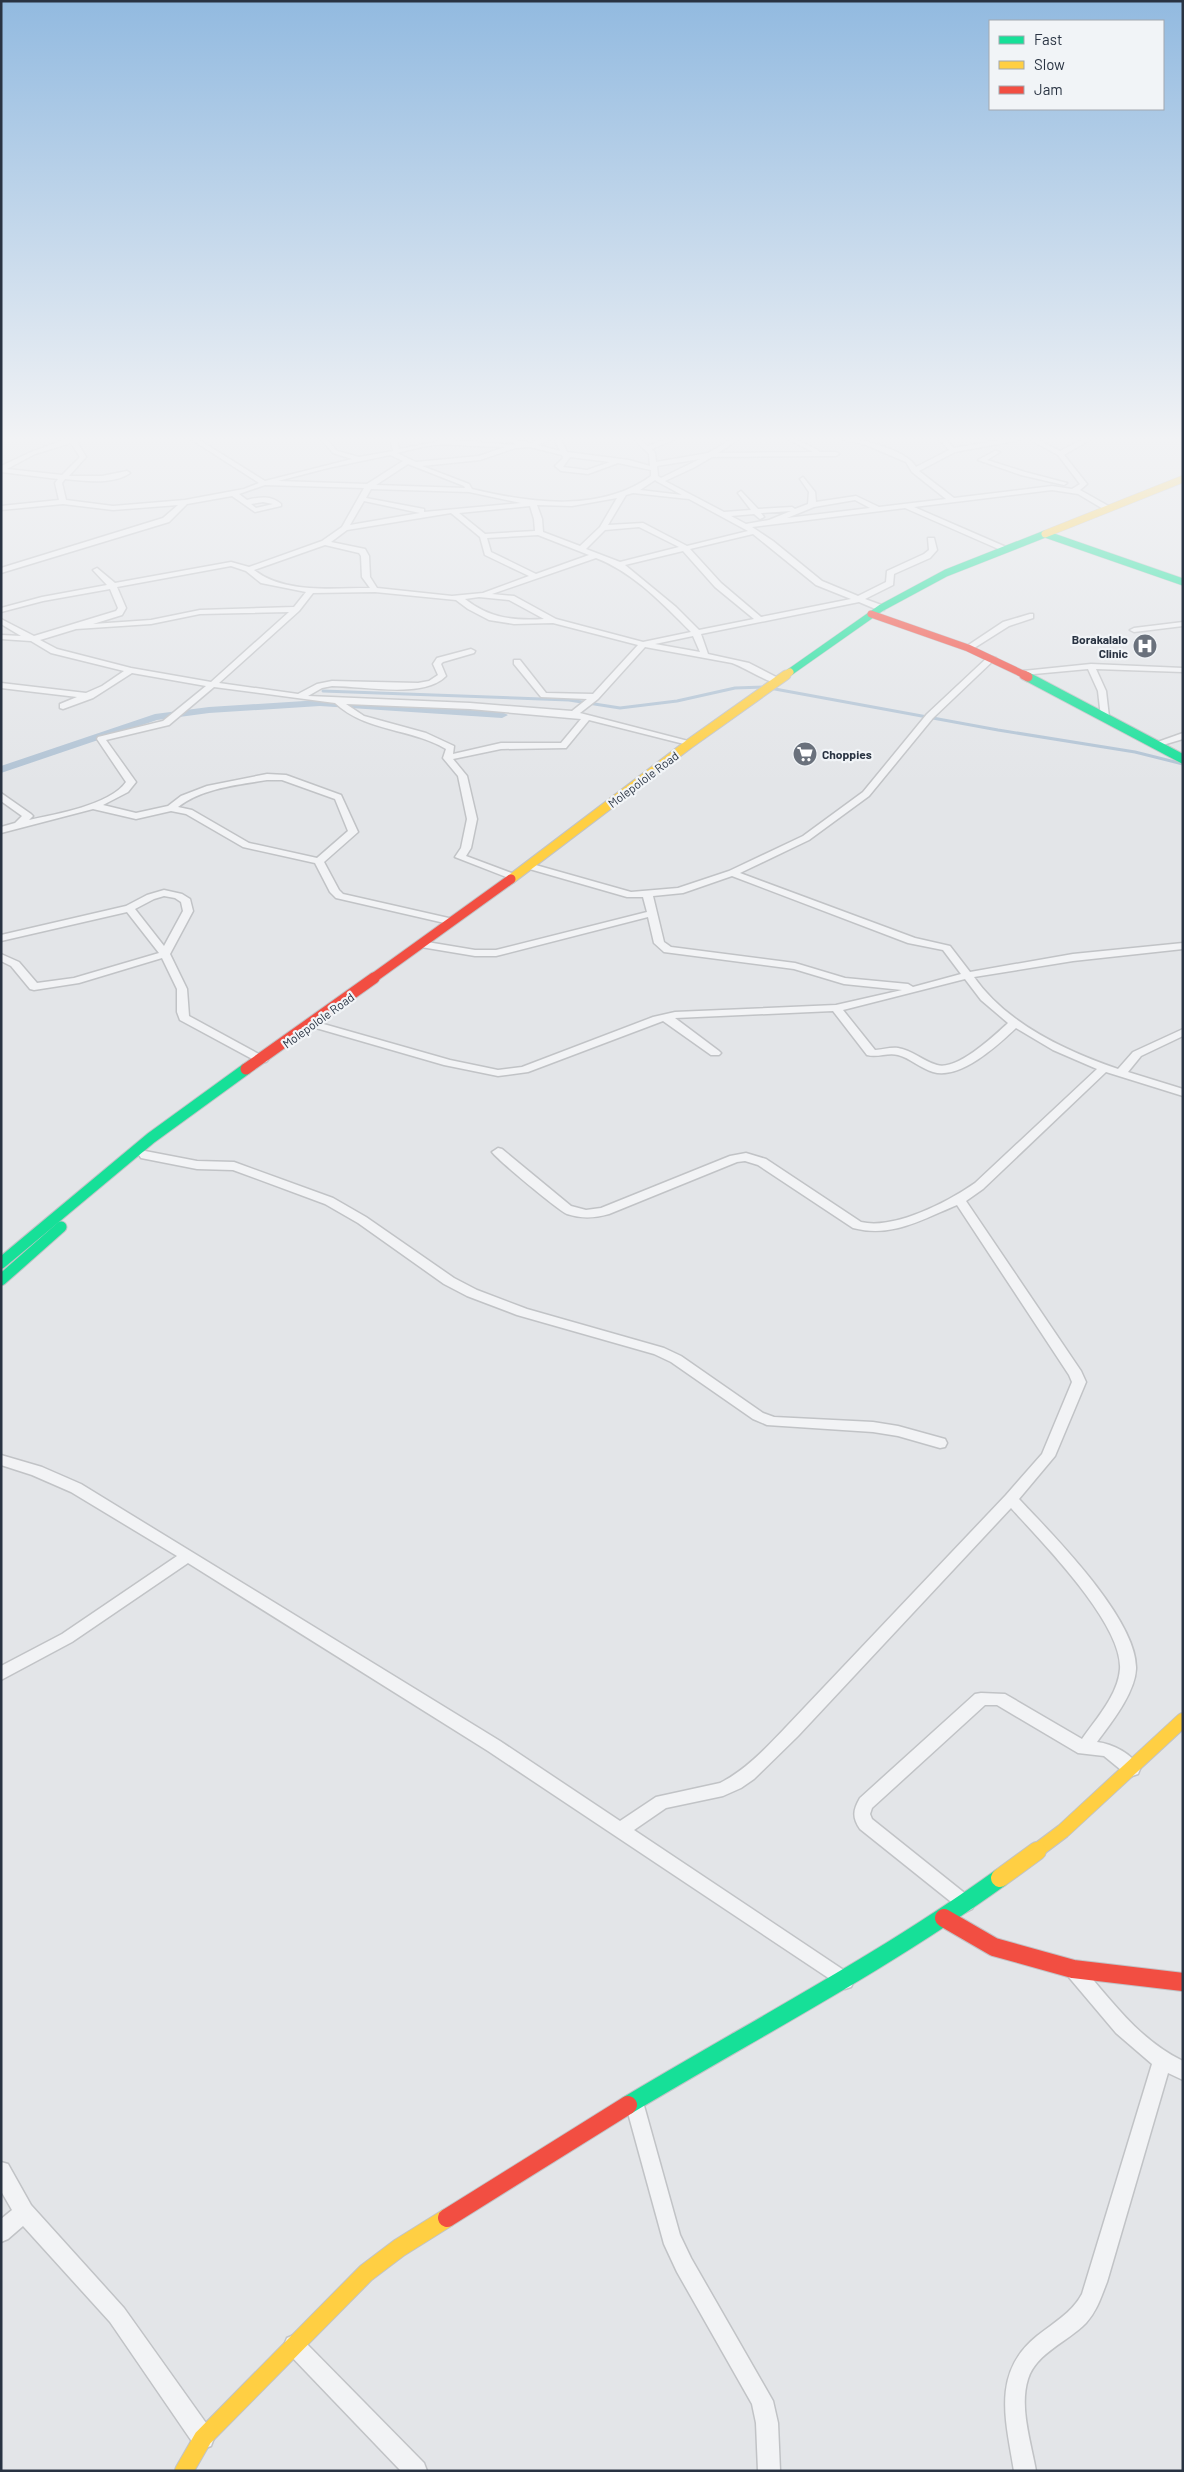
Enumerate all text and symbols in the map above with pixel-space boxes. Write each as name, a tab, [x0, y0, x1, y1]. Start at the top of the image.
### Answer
legend	[989, 20, 1164, 110]
text: Fast	[1034, 30, 1062, 48]
text: Slow	[1034, 55, 1065, 73]
text: Jam	[1034, 80, 1063, 98]
place label: Borakalalo Clinic	[1072, 632, 1129, 660]
hospital icon: Borakalalo Clinic	[1132, 633, 1158, 659]
supermarket icon: Choppies	[792, 741, 818, 767]
place label: Choppies	[822, 747, 872, 761]
street label: Molepolole Road	[605, 748, 681, 810]
street label: Molepolole Road	[280, 989, 356, 1051]

